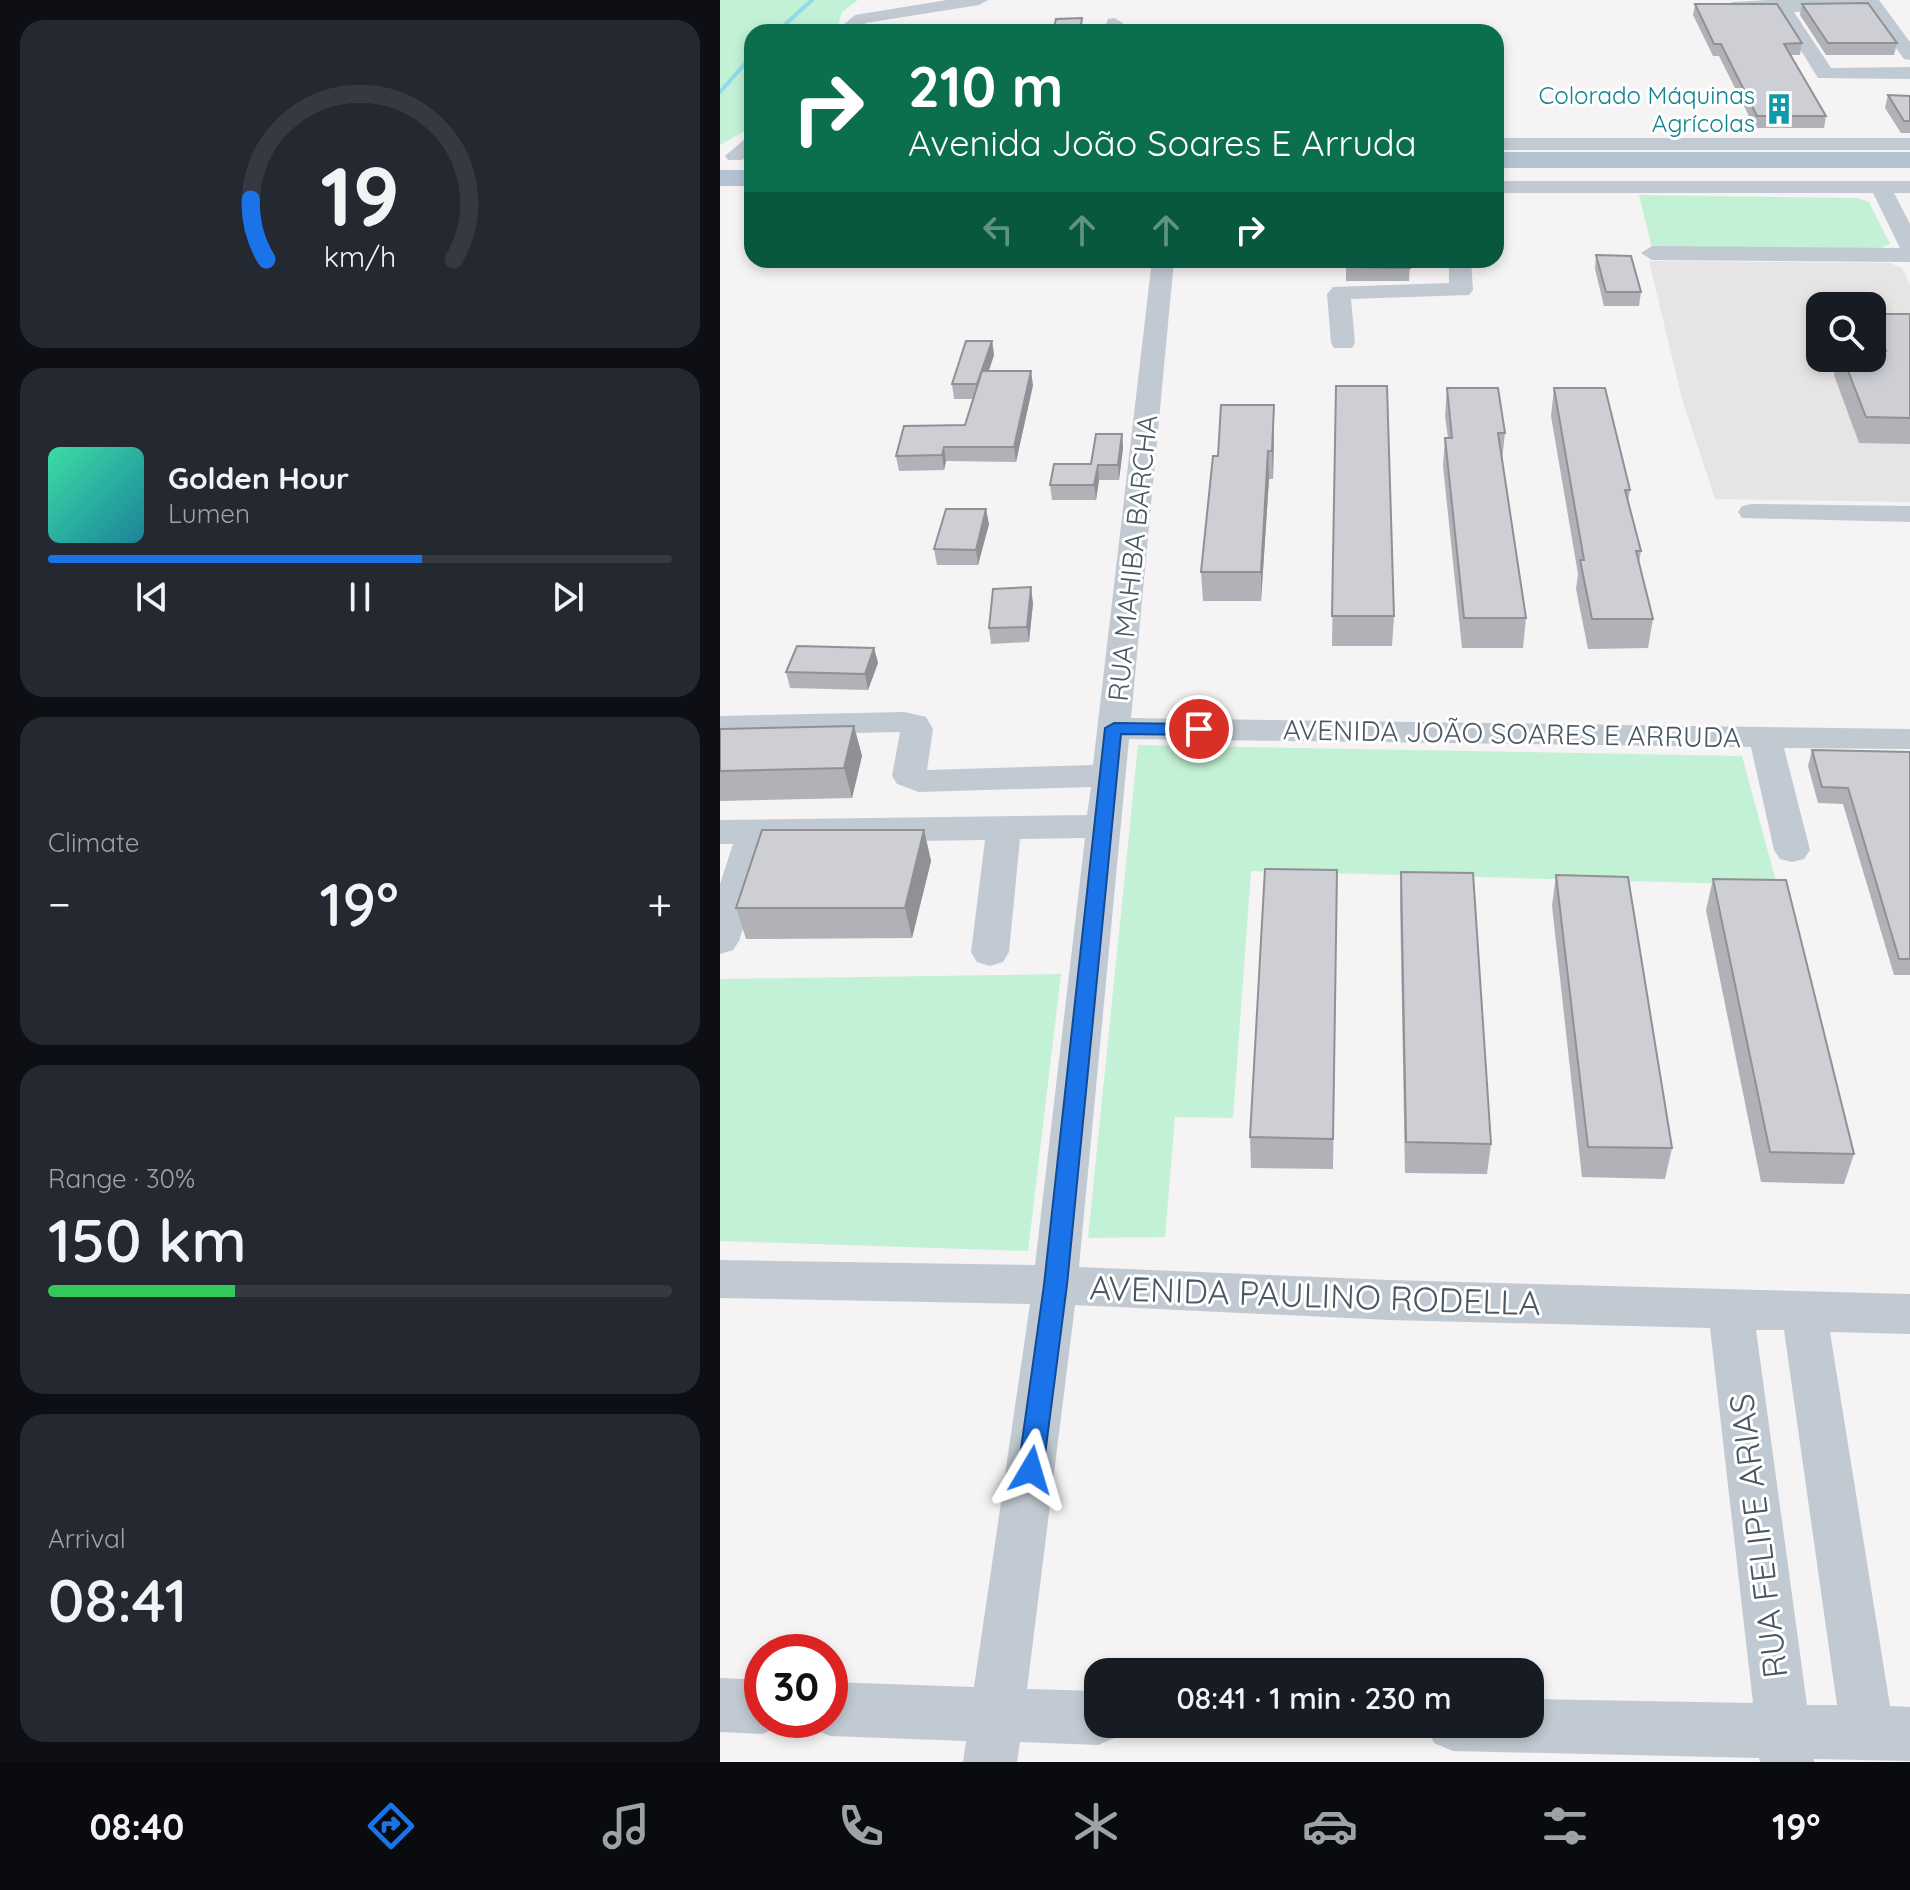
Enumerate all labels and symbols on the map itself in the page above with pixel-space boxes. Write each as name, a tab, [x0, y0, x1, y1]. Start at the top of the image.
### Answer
place label: Colorado Máquinas Agrícolas	[1539, 80, 1755, 138]
building icon: Colorado Máquinas Agrícolas	[1762, 92, 1796, 126]
street label: RUA MAHIBA BARCHA	[1100, 413, 1164, 703]
pin	[1165, 695, 1233, 763]
street label: AVENIDA JOÃO SOARES E ARRUDA	[1283, 712, 1741, 754]
street label: AVENIDA PAULINO RODELLA	[1089, 1266, 1541, 1324]
street label: RUA FELIPE ARIAS	[1719, 1391, 1797, 1681]
position arrow	[989, 1428, 1073, 1512]
speed limit sign: 30	[744, 1634, 848, 1738]

